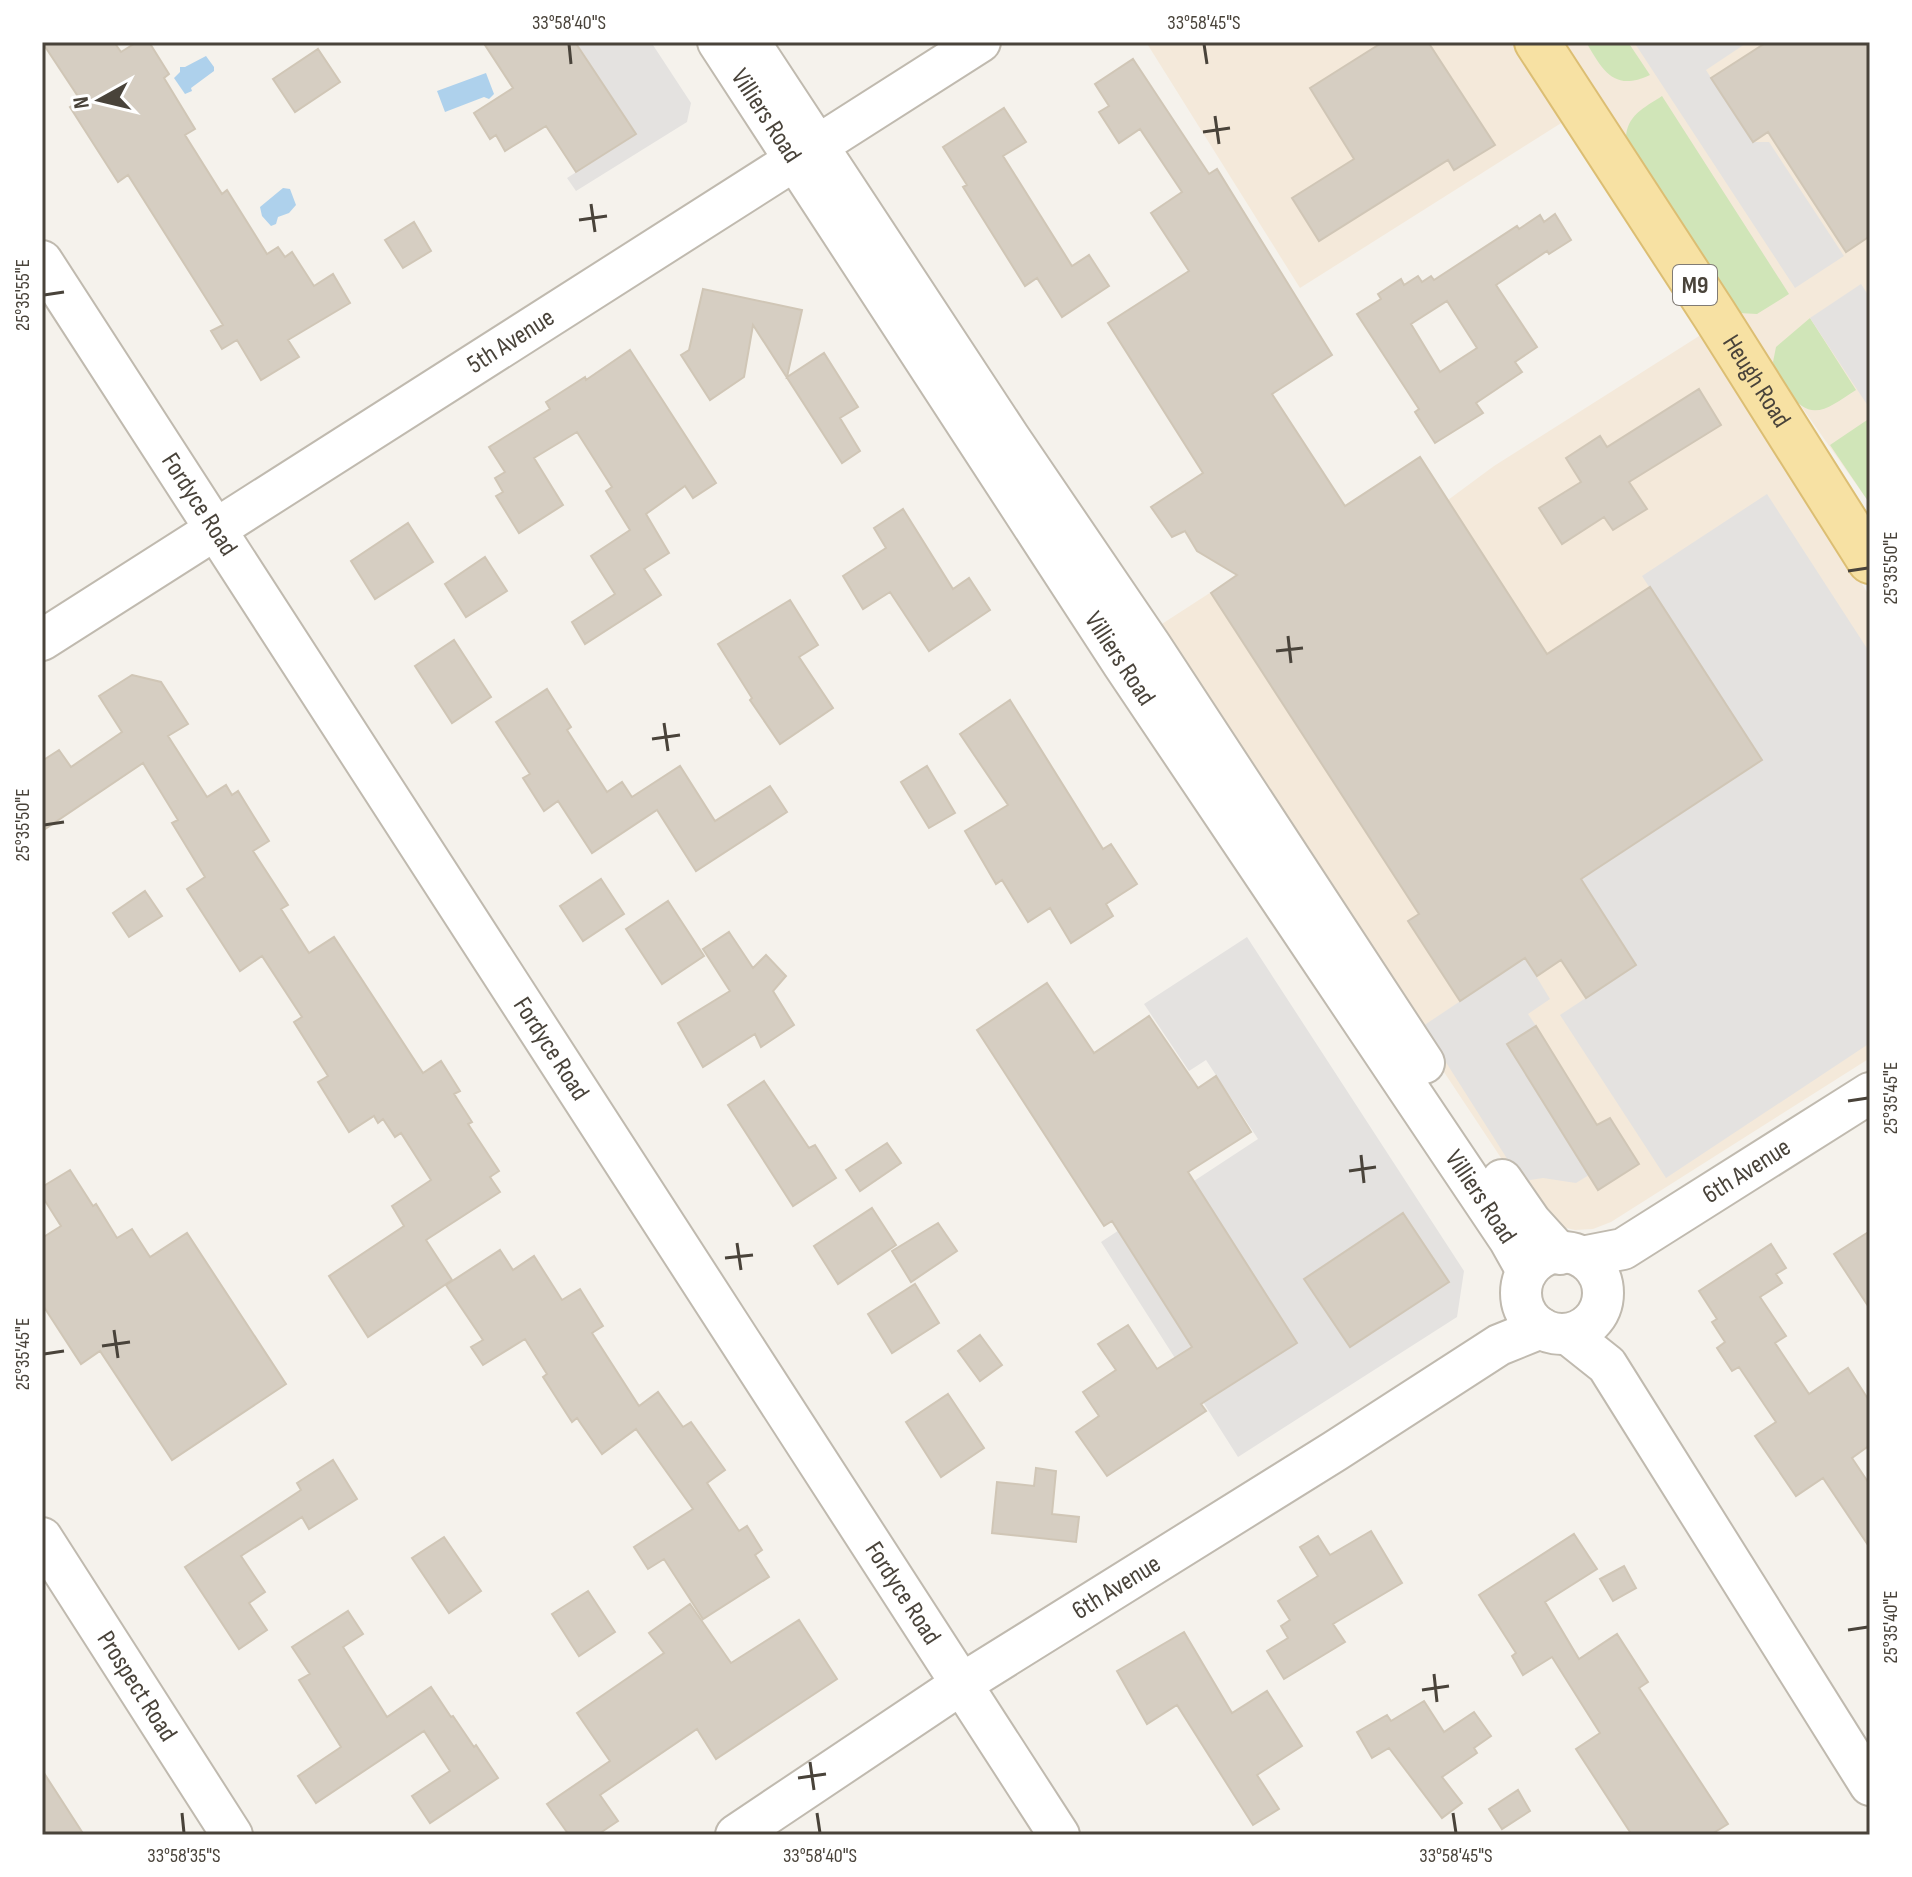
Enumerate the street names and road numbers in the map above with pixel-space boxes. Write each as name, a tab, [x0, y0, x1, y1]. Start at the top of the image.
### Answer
street label: Villiers Road	[724, 63, 808, 169]
road number: M9	[1673, 265, 1717, 305]
street label: 5th Avenue	[461, 302, 560, 380]
street label: Heugh Road	[1716, 329, 1797, 433]
street label: Fordyce Road	[155, 447, 244, 562]
street label: Villiers Road	[1078, 606, 1162, 711]
street label: Fordyce Road	[506, 992, 596, 1106]
street label: 6th Avenue	[1697, 1132, 1796, 1210]
street label: Villiers Road	[1438, 1144, 1523, 1249]
street label: Fordyce Road	[858, 1536, 947, 1650]
street label: 6th Avenue	[1067, 1548, 1166, 1626]
street label: Prospect Road	[90, 1625, 184, 1747]

